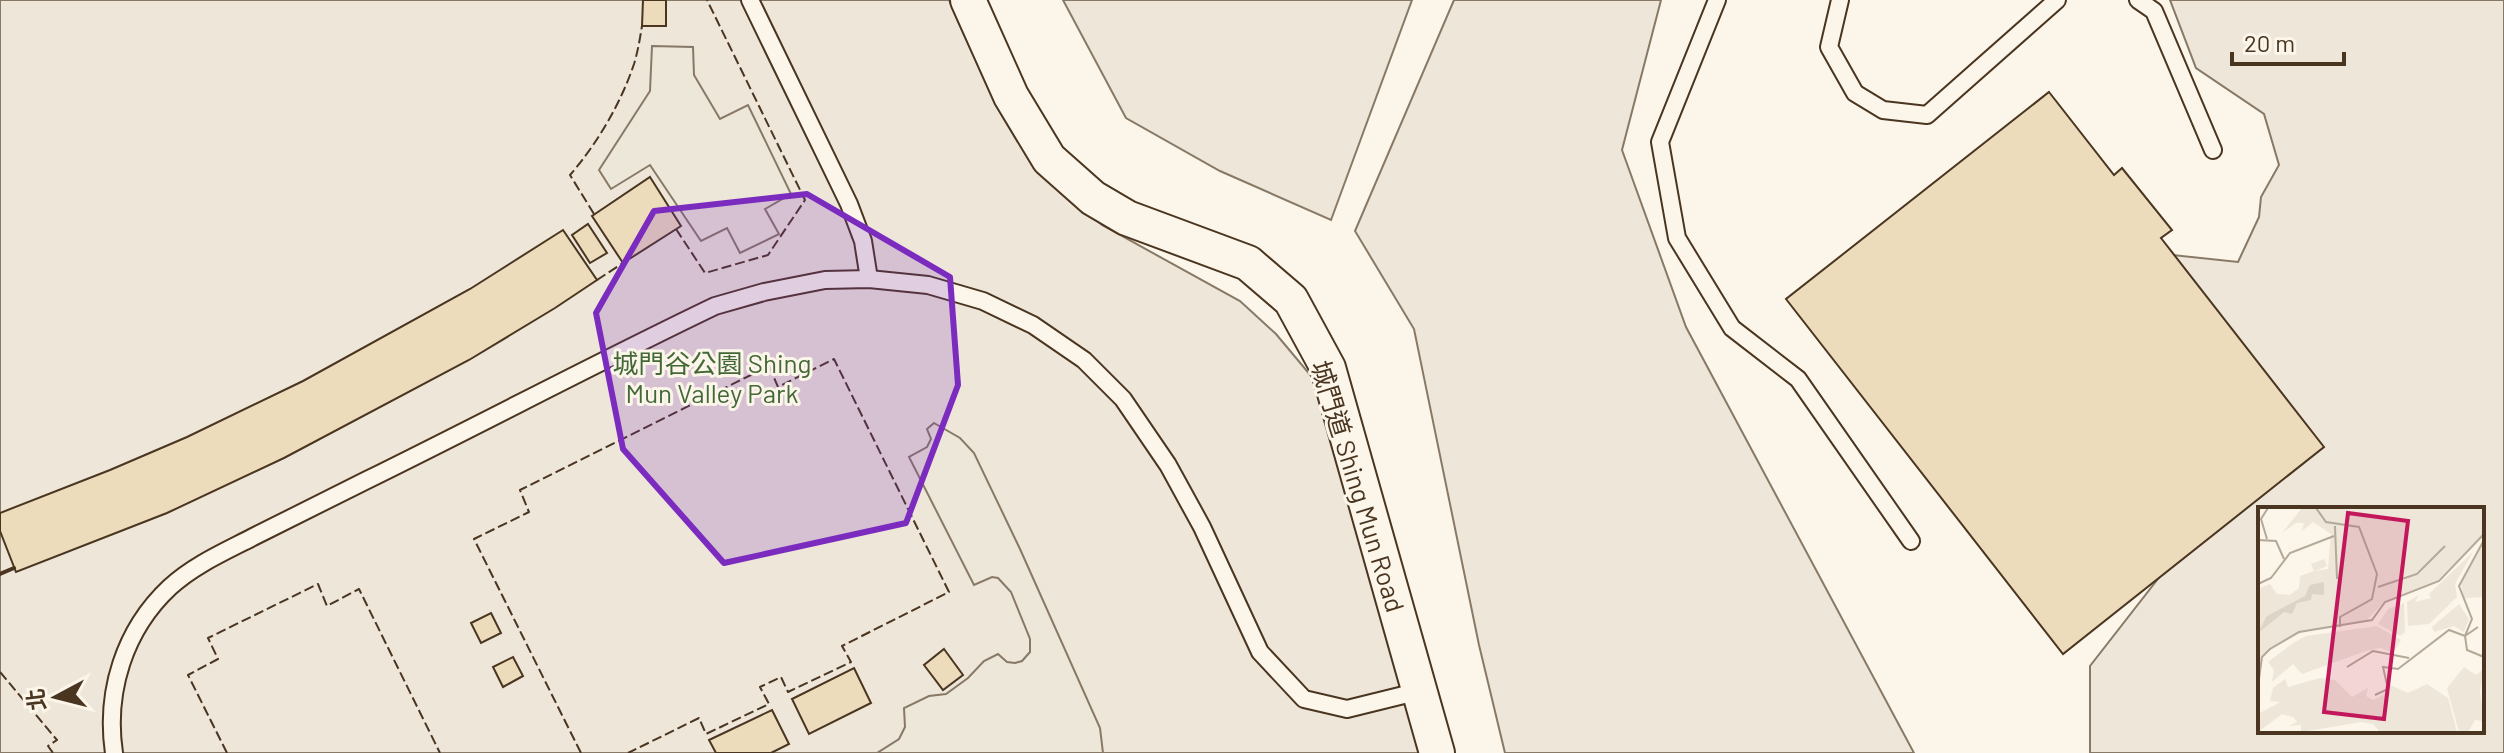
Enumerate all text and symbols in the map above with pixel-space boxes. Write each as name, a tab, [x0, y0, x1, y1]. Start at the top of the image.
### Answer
scale bar	[2232, 16, 2344, 66]
text: 20 m	[2244, 28, 2295, 57]
park label: 城門谷公園 Shing Mun Valley Park	[613, 347, 811, 408]
street label: 城門道 Shing Mun Road	[1306, 356, 1412, 616]
inset map	[2258, 507, 2484, 733]
north arrow	[16, 657, 96, 737]
text: 北	[21, 687, 49, 712]

